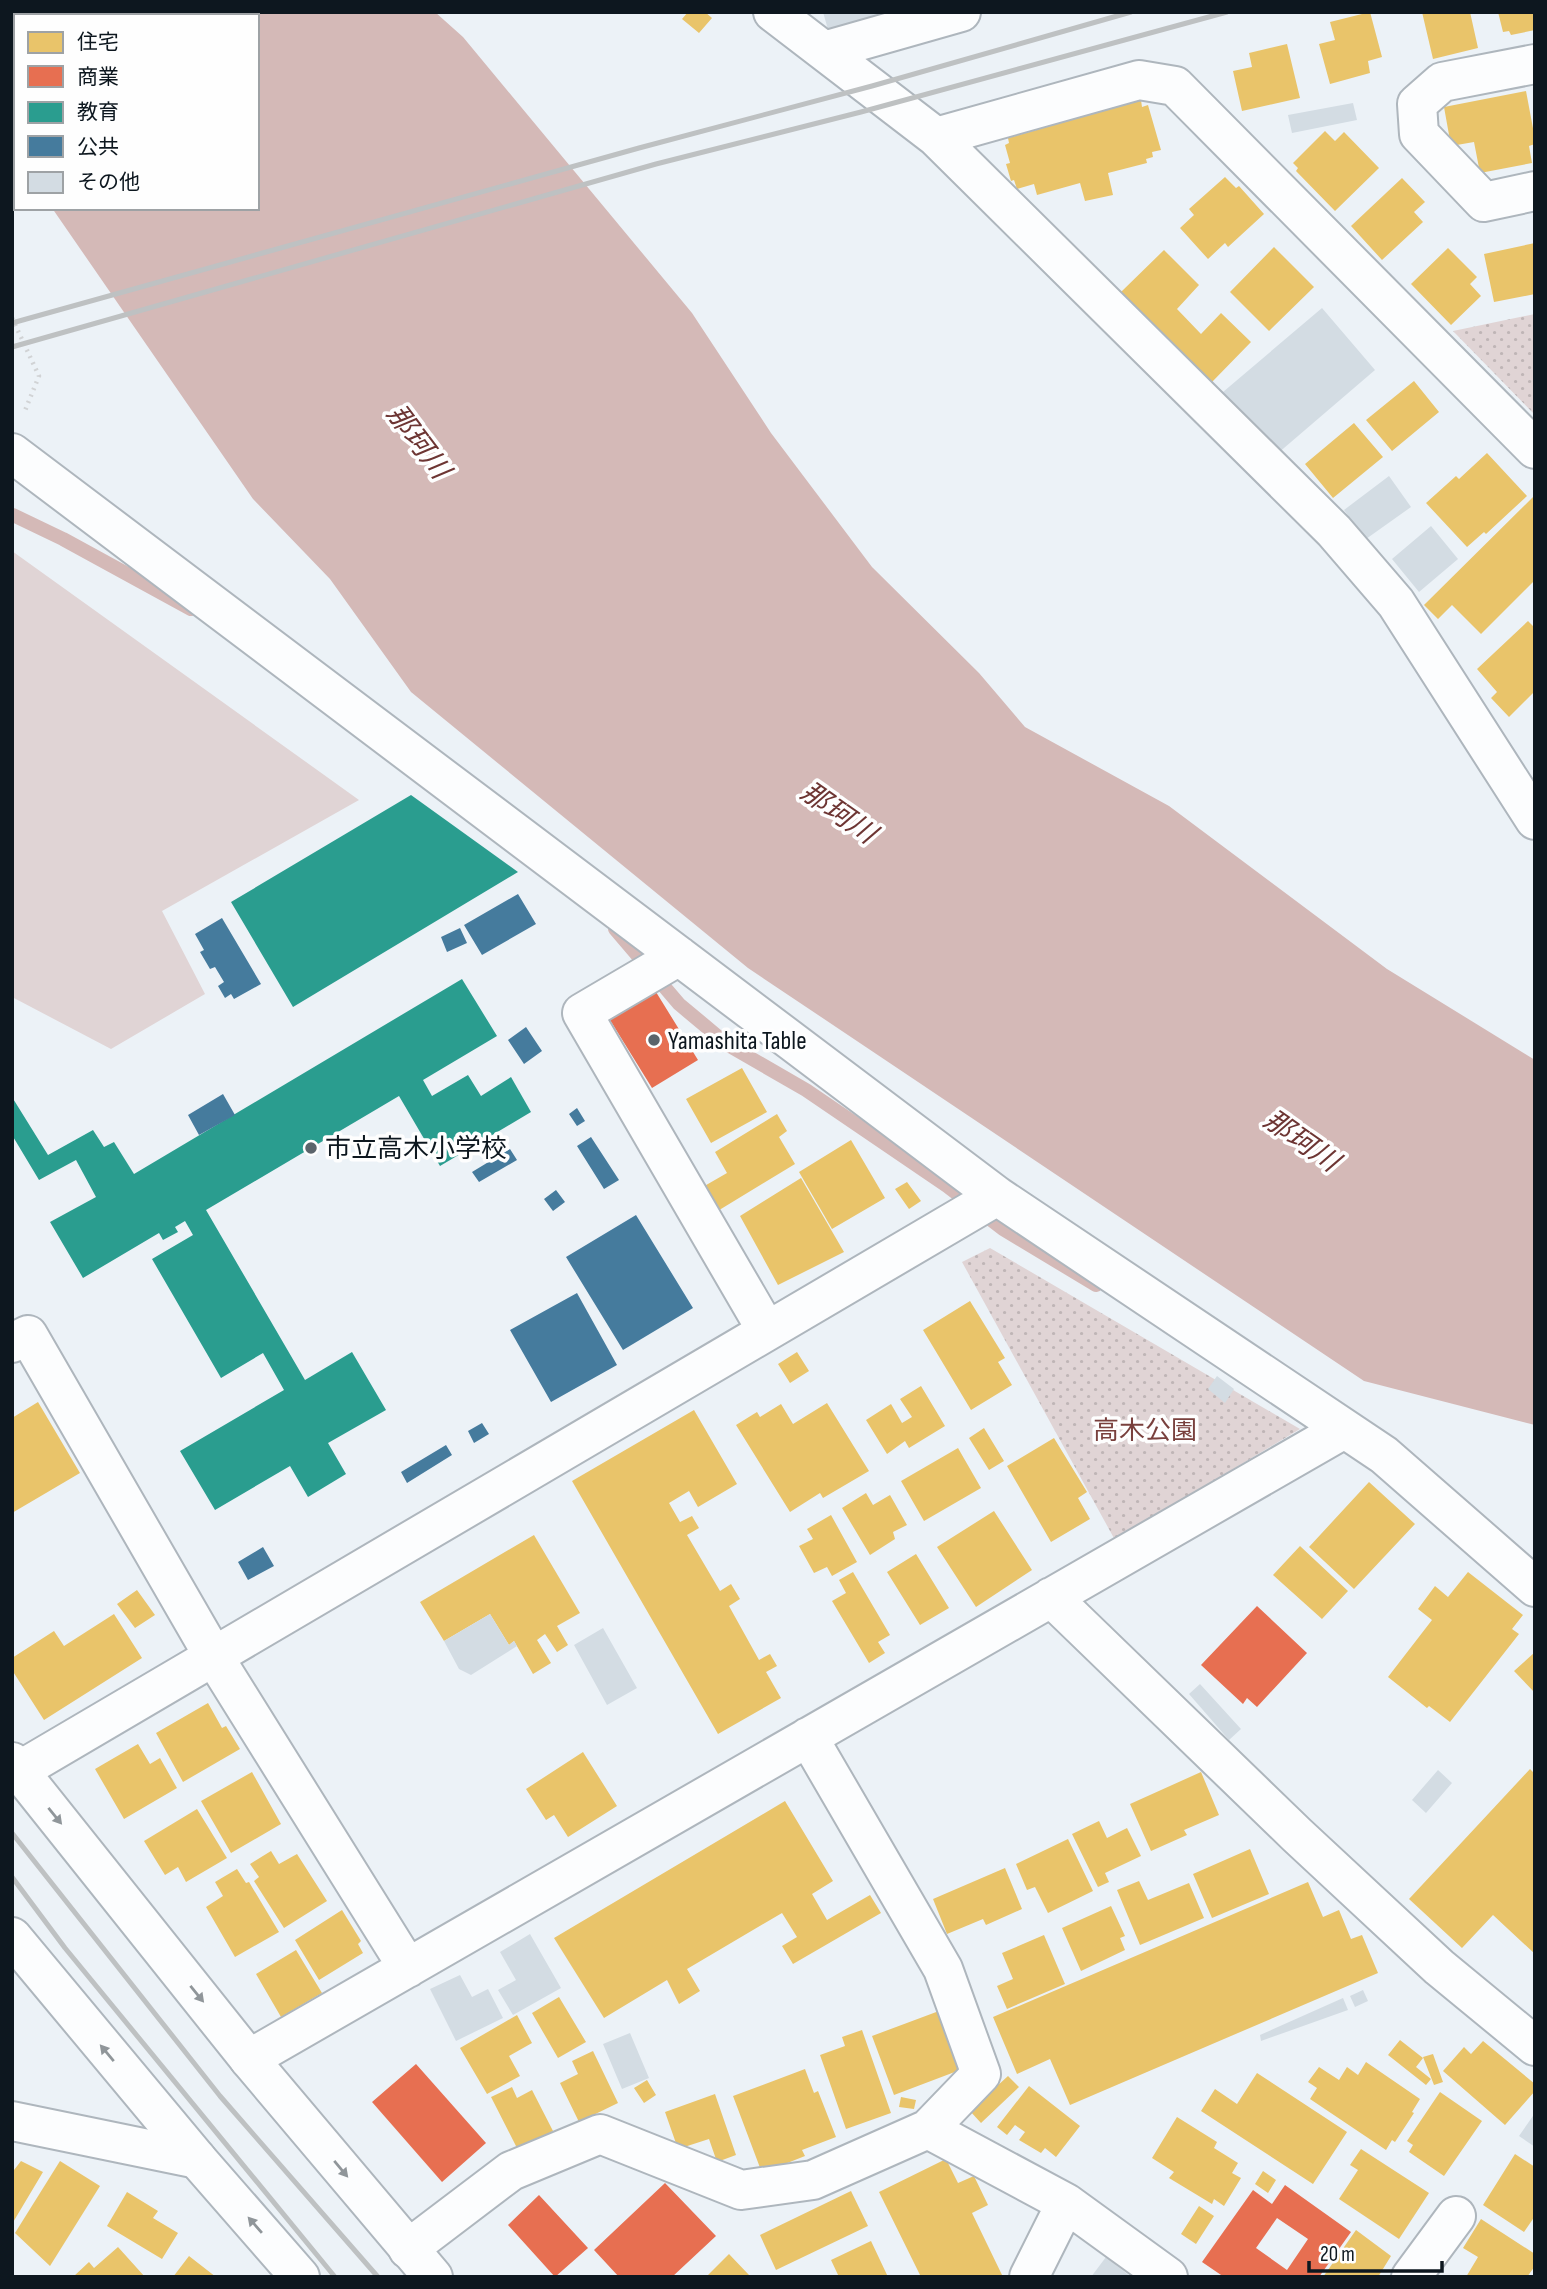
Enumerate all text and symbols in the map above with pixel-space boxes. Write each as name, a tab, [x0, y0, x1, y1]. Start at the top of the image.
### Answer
legend	[14, 14, 259, 210]
text: 住宅	[77, 30, 119, 55]
text: 商業	[77, 65, 119, 90]
text: 教育	[77, 100, 119, 125]
text: 公共	[77, 135, 119, 160]
text: その他	[77, 170, 140, 195]
water label: 那珂川	[379, 398, 458, 488]
water label: 那珂川	[794, 776, 884, 853]
place label: Yamashita Table	[668, 1026, 807, 1057]
marker: Yamashita Table	[646, 1032, 662, 1048]
water label: 那珂川	[1257, 1104, 1347, 1181]
place label: 市立高木小学校	[325, 1134, 507, 1165]
marker: 市立高木小学校	[303, 1140, 319, 1156]
park label: 高木公園	[1093, 1416, 1197, 1447]
one-way arrow	[47, 1806, 62, 1824]
one-way arrow	[189, 1984, 204, 2002]
one-way arrow	[100, 2044, 115, 2061]
one-way arrow	[333, 2161, 348, 2178]
one-way arrow	[248, 2217, 263, 2234]
scale bar	[1309, 2230, 1442, 2274]
text: 20 m	[1320, 2242, 1355, 2267]

